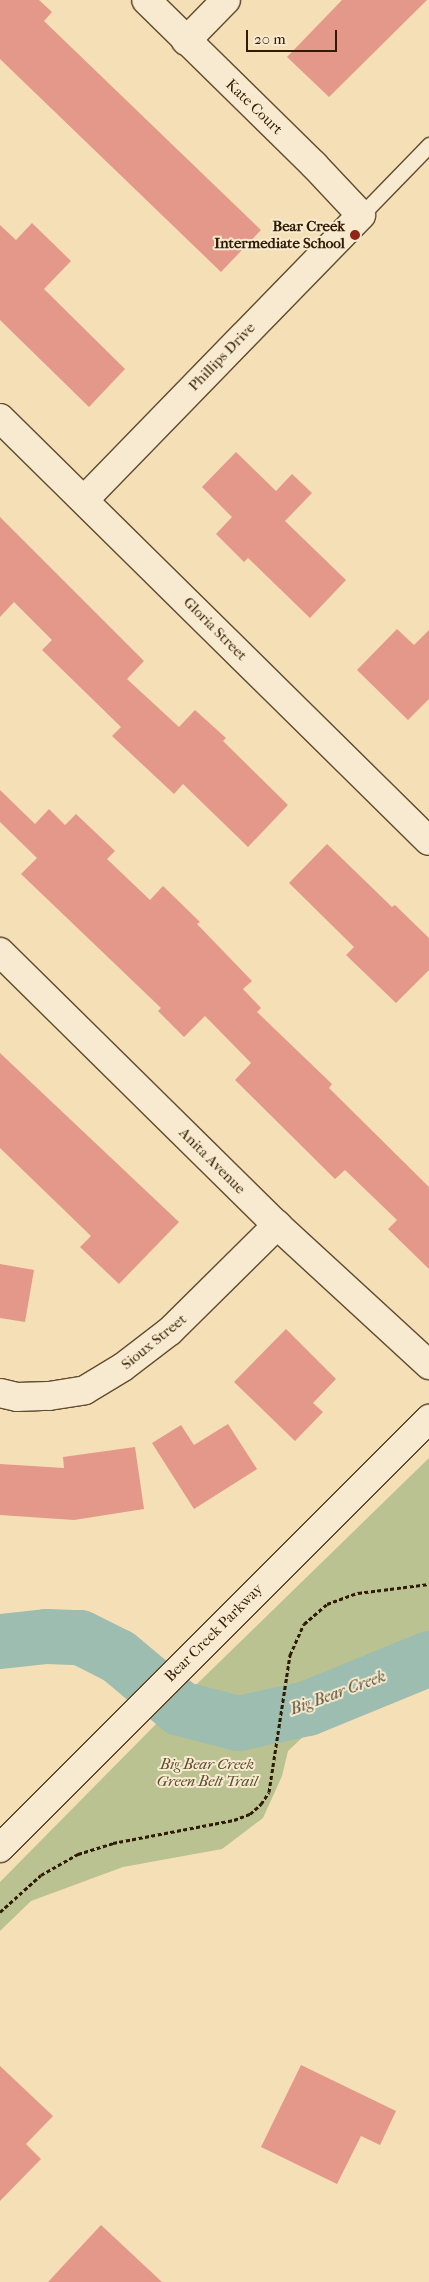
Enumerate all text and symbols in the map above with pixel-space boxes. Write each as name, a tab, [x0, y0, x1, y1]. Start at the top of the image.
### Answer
scale bar	[249, 20, 340, 52]
text: 20 m	[254, 30, 286, 48]
street label: Kate Court	[222, 76, 286, 138]
place label: Bear Creek Intermediate School	[214, 217, 345, 252]
marker: Bear Creek Intermediate School	[349, 229, 361, 241]
street label: Phillips Drive	[185, 319, 259, 395]
street label: Gloria Street	[179, 593, 251, 665]
street label: Anita Avenue	[175, 1124, 249, 1198]
street label: Sioux Street	[118, 1310, 190, 1374]
street label: Bear Creek Parkway	[161, 1580, 267, 1686]
water label: Big Bear Creek	[288, 1667, 388, 1719]
park label: Big Bear Creek Green Belt Trail	[157, 1755, 257, 1790]

